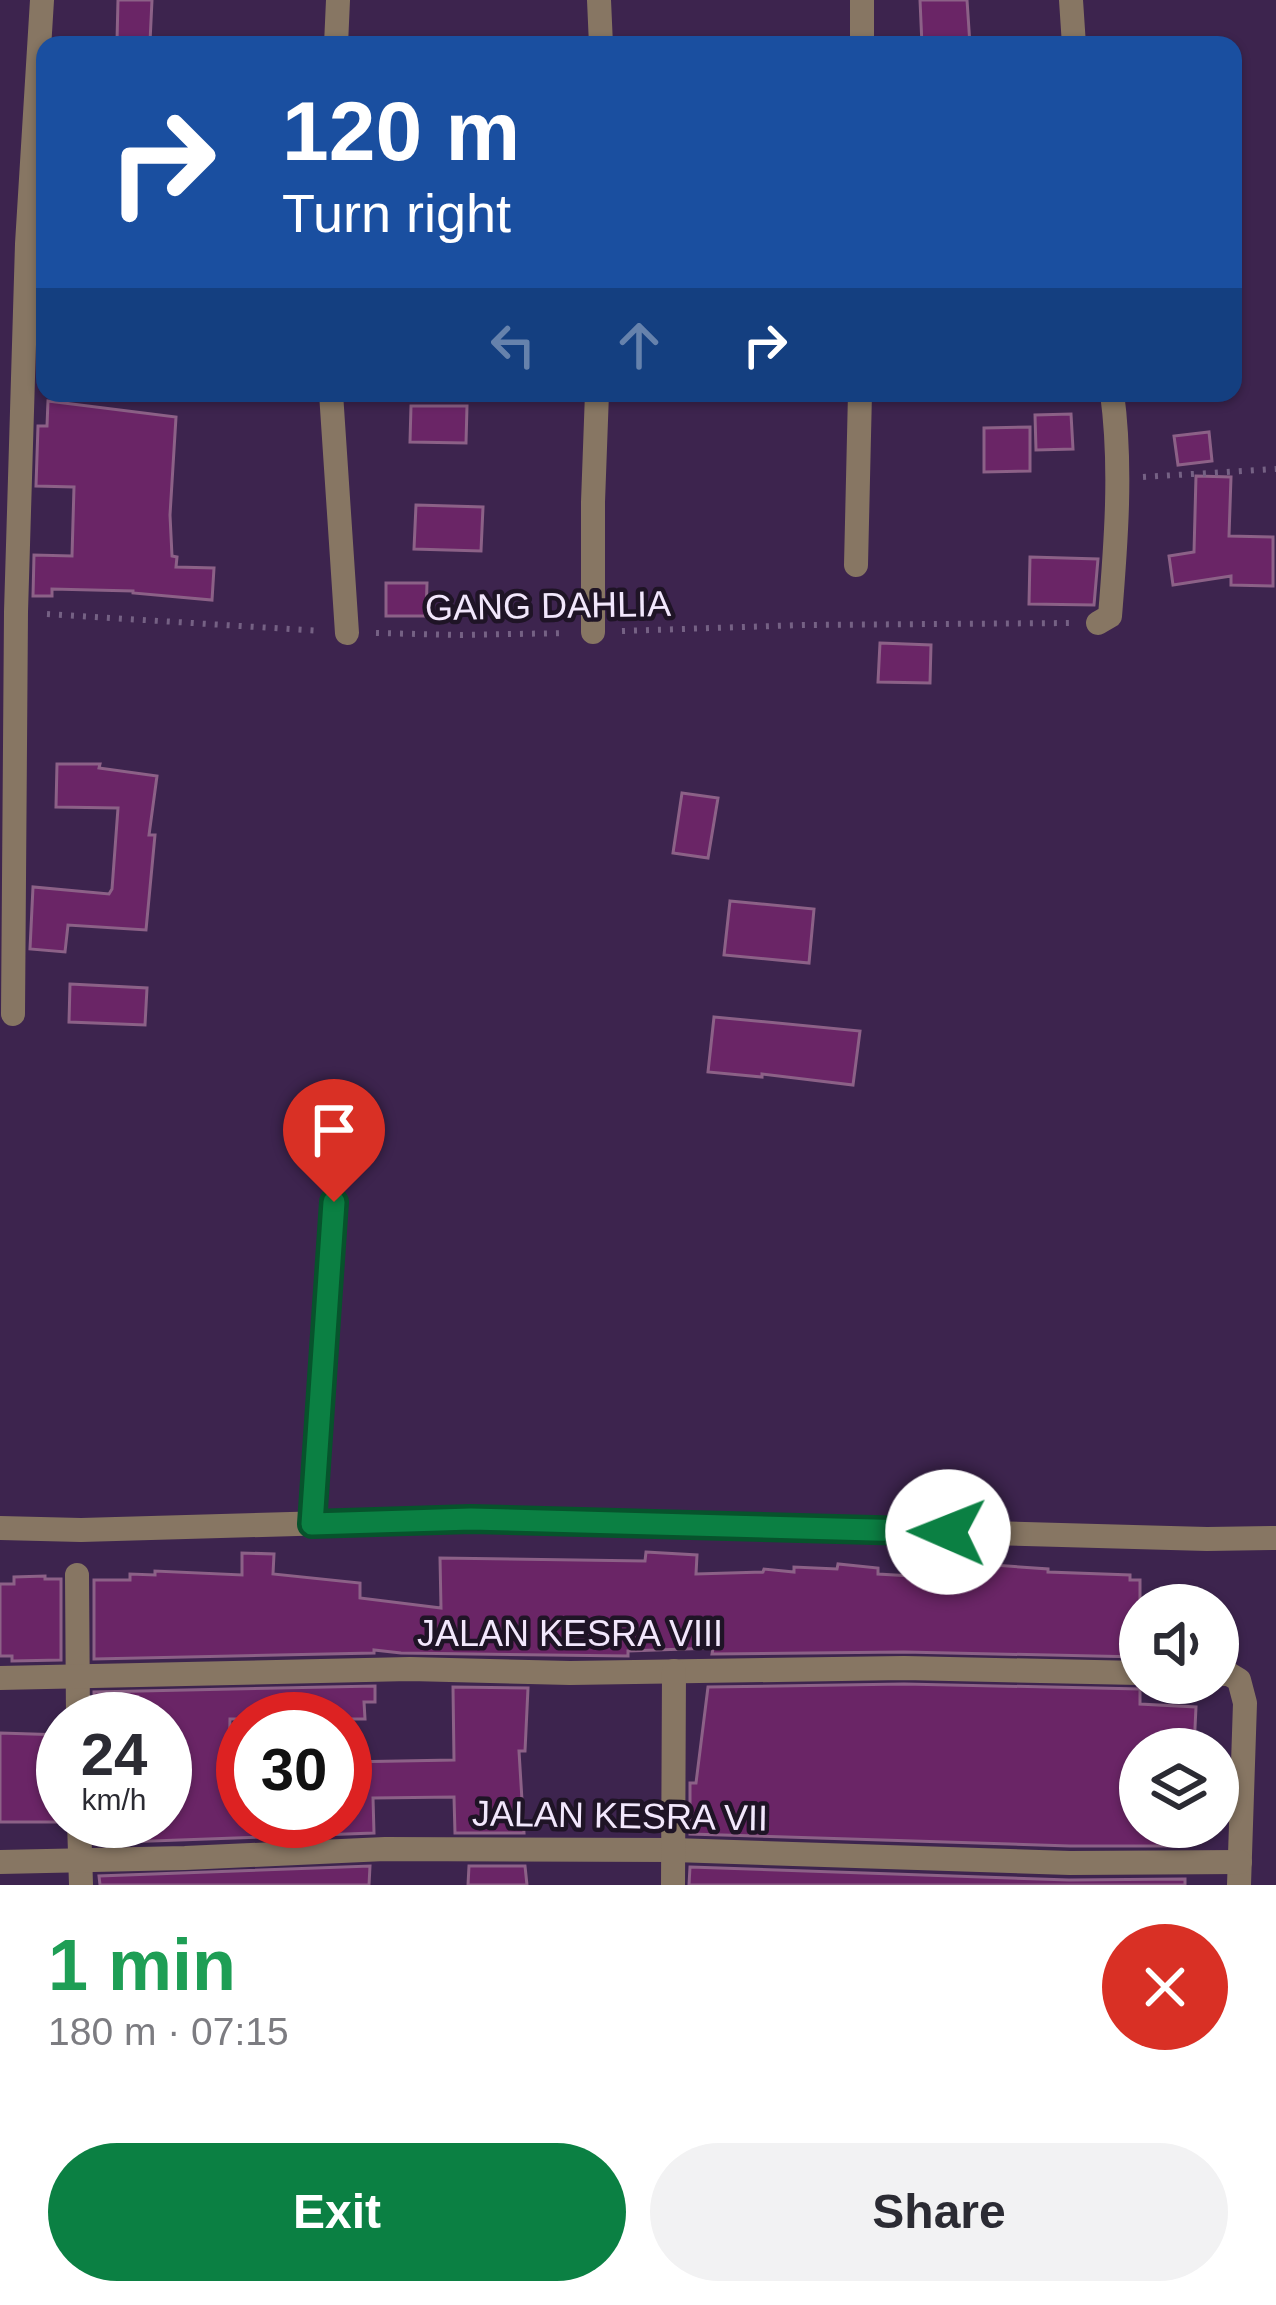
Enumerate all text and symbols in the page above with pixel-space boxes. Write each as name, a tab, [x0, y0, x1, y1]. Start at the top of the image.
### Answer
icon: right	[84, 84, 240, 240]
text: 120 m	[282, 84, 520, 178]
text: Turn right	[282, 183, 511, 243]
icon: left	[480, 312, 546, 378]
icon: ahead	[606, 312, 672, 378]
icon: right	[732, 312, 798, 378]
street label: GANG DAHLIA	[425, 583, 671, 628]
pin	[283, 1079, 385, 1202]
icon: arrive	[301, 1097, 367, 1163]
position arrow	[885, 1469, 1011, 1595]
map controls	[1119, 1584, 1239, 1848]
button: sound	[1119, 1584, 1239, 1704]
street label: JALAN KESRA VIII	[417, 1613, 723, 1654]
speed limit sign: 30	[216, 1692, 372, 1848]
text: 24	[81, 1721, 147, 1788]
button: layers	[1119, 1728, 1239, 1848]
text: km/h	[81, 1783, 147, 1816]
street label: JALAN KESRA VII	[472, 1792, 768, 1839]
button: close	[1102, 1924, 1228, 2050]
text: 1 min	[48, 1925, 236, 2005]
text: 180 m · 07:15	[48, 2010, 289, 2053]
button: Exit	[48, 2143, 626, 2281]
button: Share	[650, 2143, 1228, 2281]

